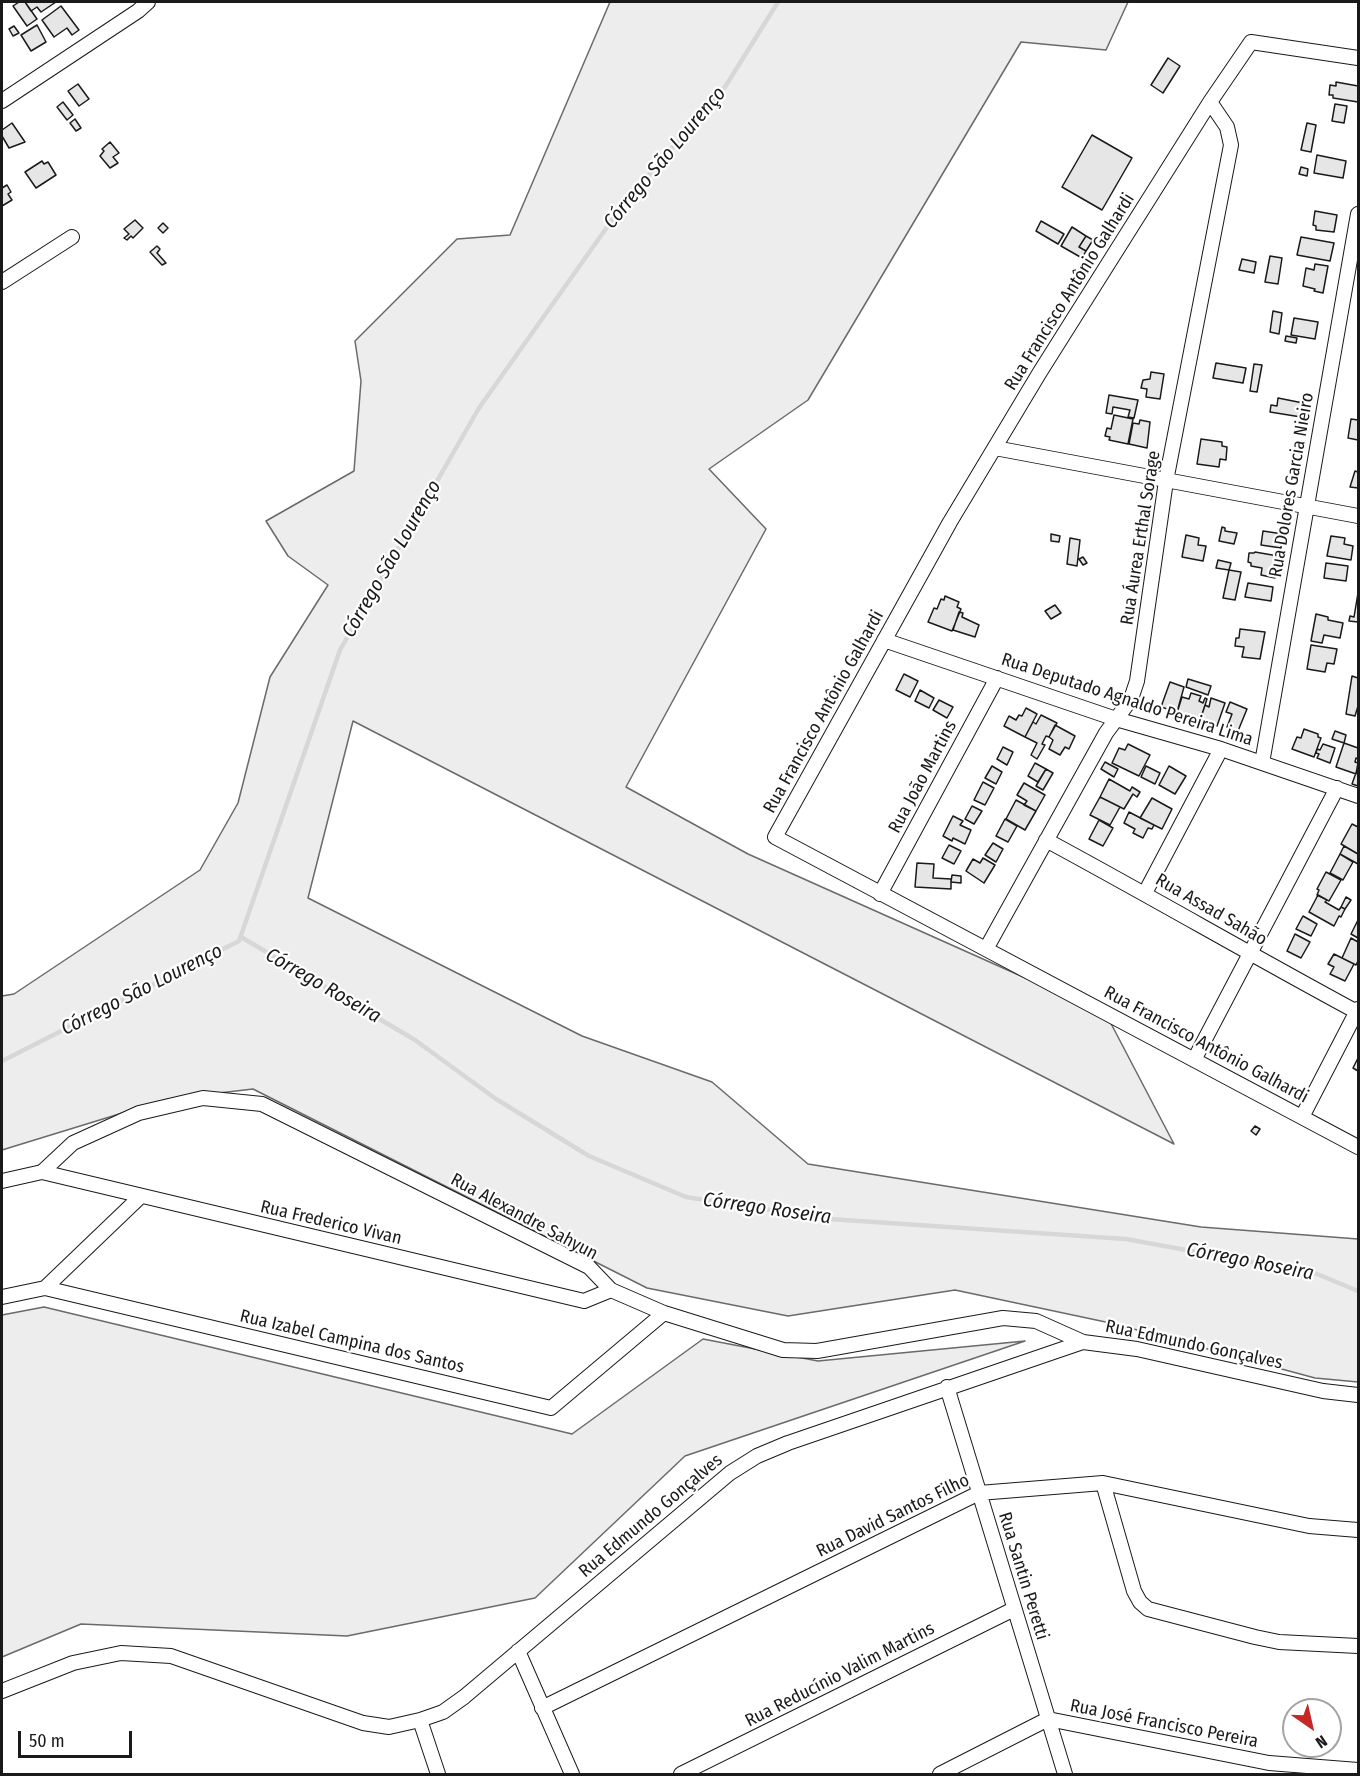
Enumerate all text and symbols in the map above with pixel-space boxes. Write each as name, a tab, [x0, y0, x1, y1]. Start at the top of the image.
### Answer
water label: Córrego São Lourenço	[599, 82, 731, 234]
street label: Rua Francisco Antônio Galhardi	[1000, 189, 1140, 395]
street label: Rua Dolores Garcia Nieiro	[1265, 391, 1319, 579]
street label: Rua Áurea Erthal Sorage	[1117, 449, 1165, 627]
water label: Córrego São Lourenço	[337, 476, 447, 642]
street label: Rua Francisco Antônio Galhardi	[759, 607, 889, 817]
street label: Rua Deputado Agnaldo Pereira Lima	[998, 649, 1256, 751]
street label: Rua João Martins	[884, 717, 962, 837]
street label: Rua Assad Sahão	[1151, 869, 1271, 951]
water label: Córrego São Lourenço	[57, 939, 227, 1041]
water label: Córrego Roseira	[261, 943, 385, 1029]
street label: Rua Francisco Antônio Galhardi	[1100, 982, 1312, 1108]
street label: Rua Alexandre Sahyun	[447, 1169, 601, 1265]
water label: Córrego Roseira	[701, 1188, 833, 1230]
street label: Rua Frederico Vivan	[258, 1196, 404, 1250]
water label: Córrego Roseira	[1184, 1238, 1316, 1286]
street label: Rua Izabel Campina dos Santos	[238, 1306, 466, 1378]
street label: Rua Edmundo Gonçalves	[1103, 1316, 1285, 1374]
street label: Rua Edmundo Gonçalves	[575, 1450, 727, 1582]
street label: Rua David Santos Filho	[813, 1470, 973, 1562]
street label: Rua Santin Peretti	[993, 1510, 1053, 1642]
street label: Rua Reducínio Valim Martins	[742, 1618, 938, 1732]
street label: Rua José Francisco Pereira	[1068, 1695, 1260, 1753]
north arrow	[1282, 1698, 1342, 1758]
scale bar	[21, 1719, 135, 1757]
text: 50 m	[29, 1730, 65, 1752]
text: N	[1312, 1731, 1331, 1752]

